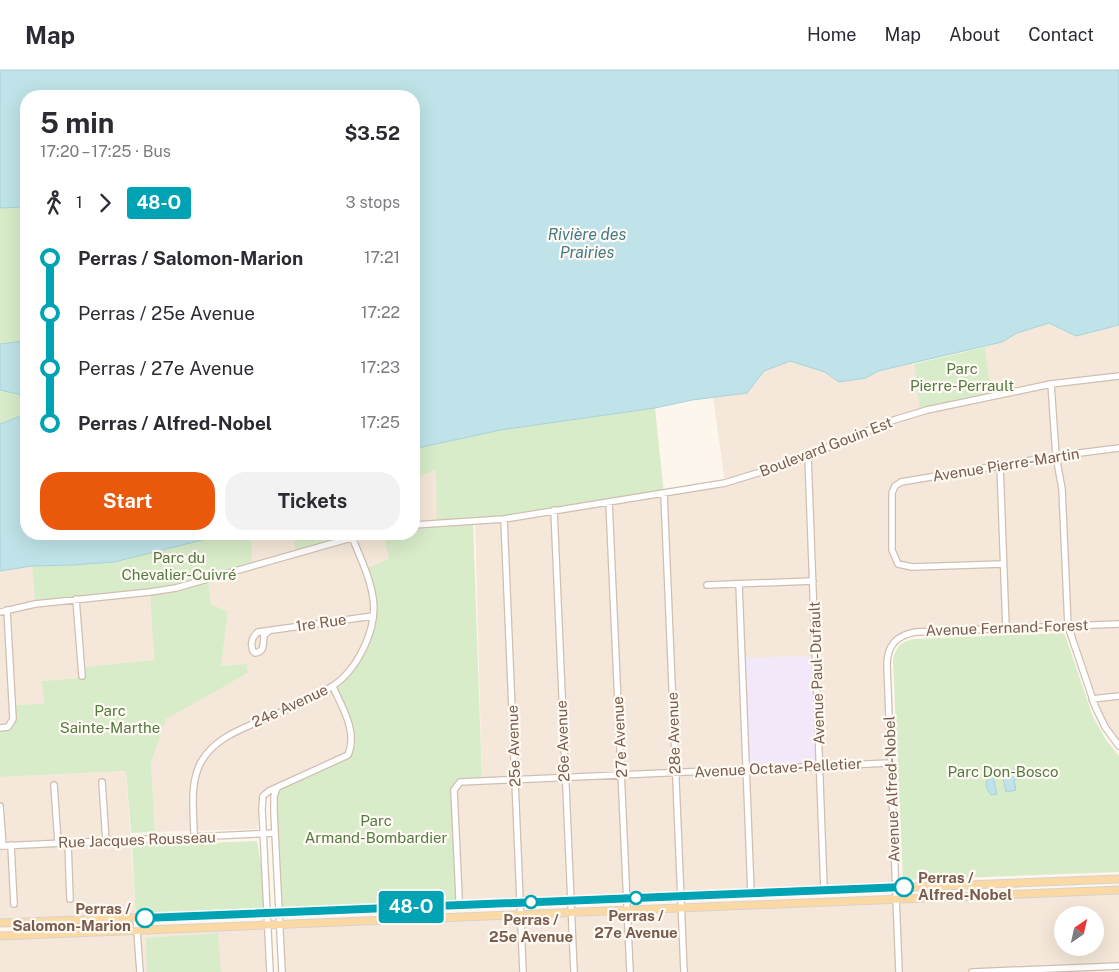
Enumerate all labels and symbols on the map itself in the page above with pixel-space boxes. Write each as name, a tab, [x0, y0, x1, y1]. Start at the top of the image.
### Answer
water label: Rivière des Prairies	[548, 225, 626, 262]
park label: Parc Pierre-Perrault	[910, 360, 1014, 394]
street label: Boulevard Gouin Est	[757, 413, 895, 480]
street label: Avenue Pierre-Martin	[931, 445, 1080, 484]
park label: Parc du Chevalier-Cuivré	[121, 549, 237, 583]
street label: Avenue Paul-Dufault	[805, 601, 827, 745]
street label: 1re Rue	[294, 611, 347, 634]
street label: Avenue Fernand-Forest	[925, 616, 1089, 639]
street label: 24e Avenue	[249, 681, 331, 731]
street label: 28e Avenue	[664, 692, 683, 774]
street label: 27e Avenue	[609, 696, 630, 778]
street label: 26e Avenue	[553, 700, 572, 782]
park label: Parc Sainte-Marthe	[60, 702, 160, 736]
street label: 25e Avenue	[504, 705, 523, 787]
street label: Avenue Alfred-Nobel	[880, 716, 903, 862]
street label: Avenue Octave-Pelletier	[694, 755, 862, 780]
park label: Parc Don-Bosco	[947, 763, 1059, 780]
park label: Parc Armand-Bombardier	[305, 812, 447, 846]
street label: Rue Jacques Rousseau	[58, 828, 216, 851]
place label: Perras / Alfred-Nobel	[918, 869, 1012, 903]
marker: Perras / Alfred-Nobel	[894, 877, 914, 897]
line badge: 48-O	[376, 891, 446, 923]
marker: Perras / 27e Avenue	[629, 891, 643, 905]
marker: Perras / 25e Avenue	[524, 895, 538, 909]
place label: Perras / Salomon-Marion	[12, 900, 131, 934]
north arrow	[1054, 906, 1104, 956]
place label: Perras / 27e Avenue	[594, 907, 678, 941]
marker: Perras / Salomon-Marion	[135, 908, 155, 928]
place label: Perras / 25e Avenue	[489, 911, 573, 945]

